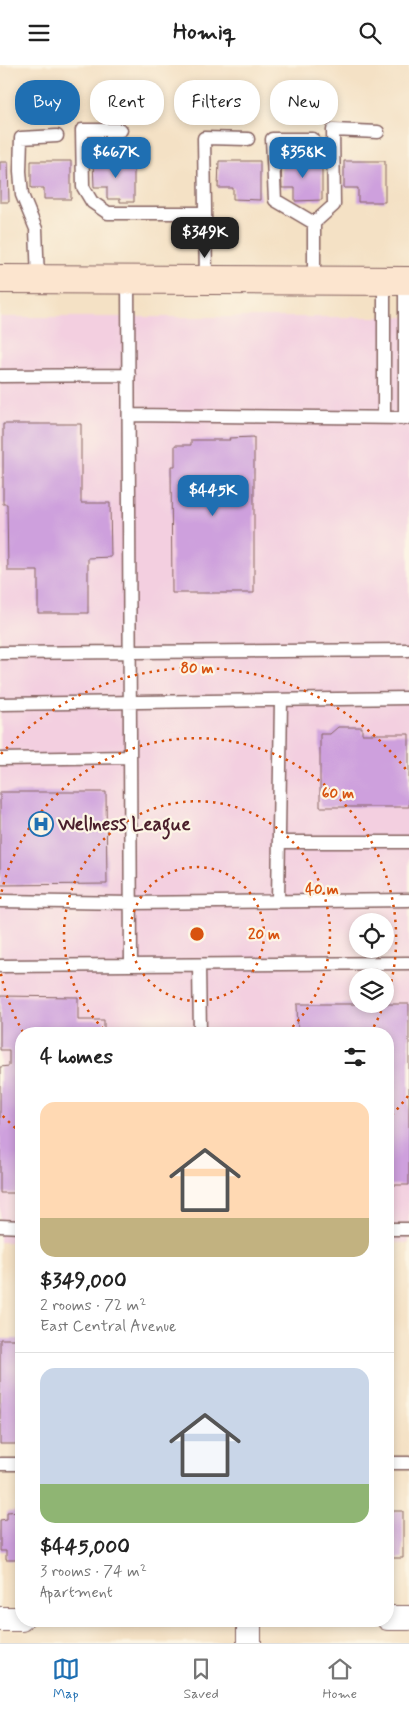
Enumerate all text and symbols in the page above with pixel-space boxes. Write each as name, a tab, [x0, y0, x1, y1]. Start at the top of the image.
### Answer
icon: menu	[25, 19, 53, 47]
text: Homiq	[173, 19, 236, 47]
icon: search	[356, 19, 384, 47]
chip: Buy	[15, 80, 80, 125]
chip: Rent	[90, 80, 164, 125]
chip: Filters	[174, 80, 260, 125]
chip: New	[270, 80, 338, 125]
pin: $667K	[81, 137, 151, 179]
pin: $358K	[268, 137, 338, 179]
text: $667K	[93, 142, 139, 163]
text: $358K	[280, 142, 326, 163]
pin: $349K	[170, 217, 240, 259]
text: $349K	[182, 222, 228, 243]
pin: $445K	[178, 475, 248, 517]
text: $445K	[189, 480, 237, 501]
text: 80 m	[180, 659, 214, 679]
text: 60 m	[322, 784, 354, 804]
hospital icon: Wellness League	[28, 811, 54, 837]
place label: Wellness League	[57, 812, 191, 840]
text: 40 m	[305, 880, 339, 900]
map controls	[349, 913, 394, 1013]
button: locate	[349, 913, 394, 958]
centre of rings	[188, 925, 206, 943]
text: 20 m	[248, 925, 280, 945]
button: layers	[349, 968, 394, 1013]
text: 4 homes	[40, 1043, 113, 1071]
icon: filters	[341, 1043, 369, 1071]
icon: home	[160, 1135, 250, 1225]
text: $349,000	[40, 1267, 127, 1295]
text: 2 rooms · 72 m²	[40, 1295, 146, 1316]
text: East Central Avenue	[40, 1316, 177, 1337]
icon: home	[160, 1400, 250, 1490]
text: $445,000	[40, 1533, 130, 1561]
text: 3 rooms · 74 m²	[40, 1561, 147, 1582]
text: Apartment	[40, 1582, 113, 1603]
tab: Map	[52, 1655, 80, 1703]
tab: Saved	[183, 1655, 219, 1703]
tab: Home	[322, 1655, 357, 1703]

